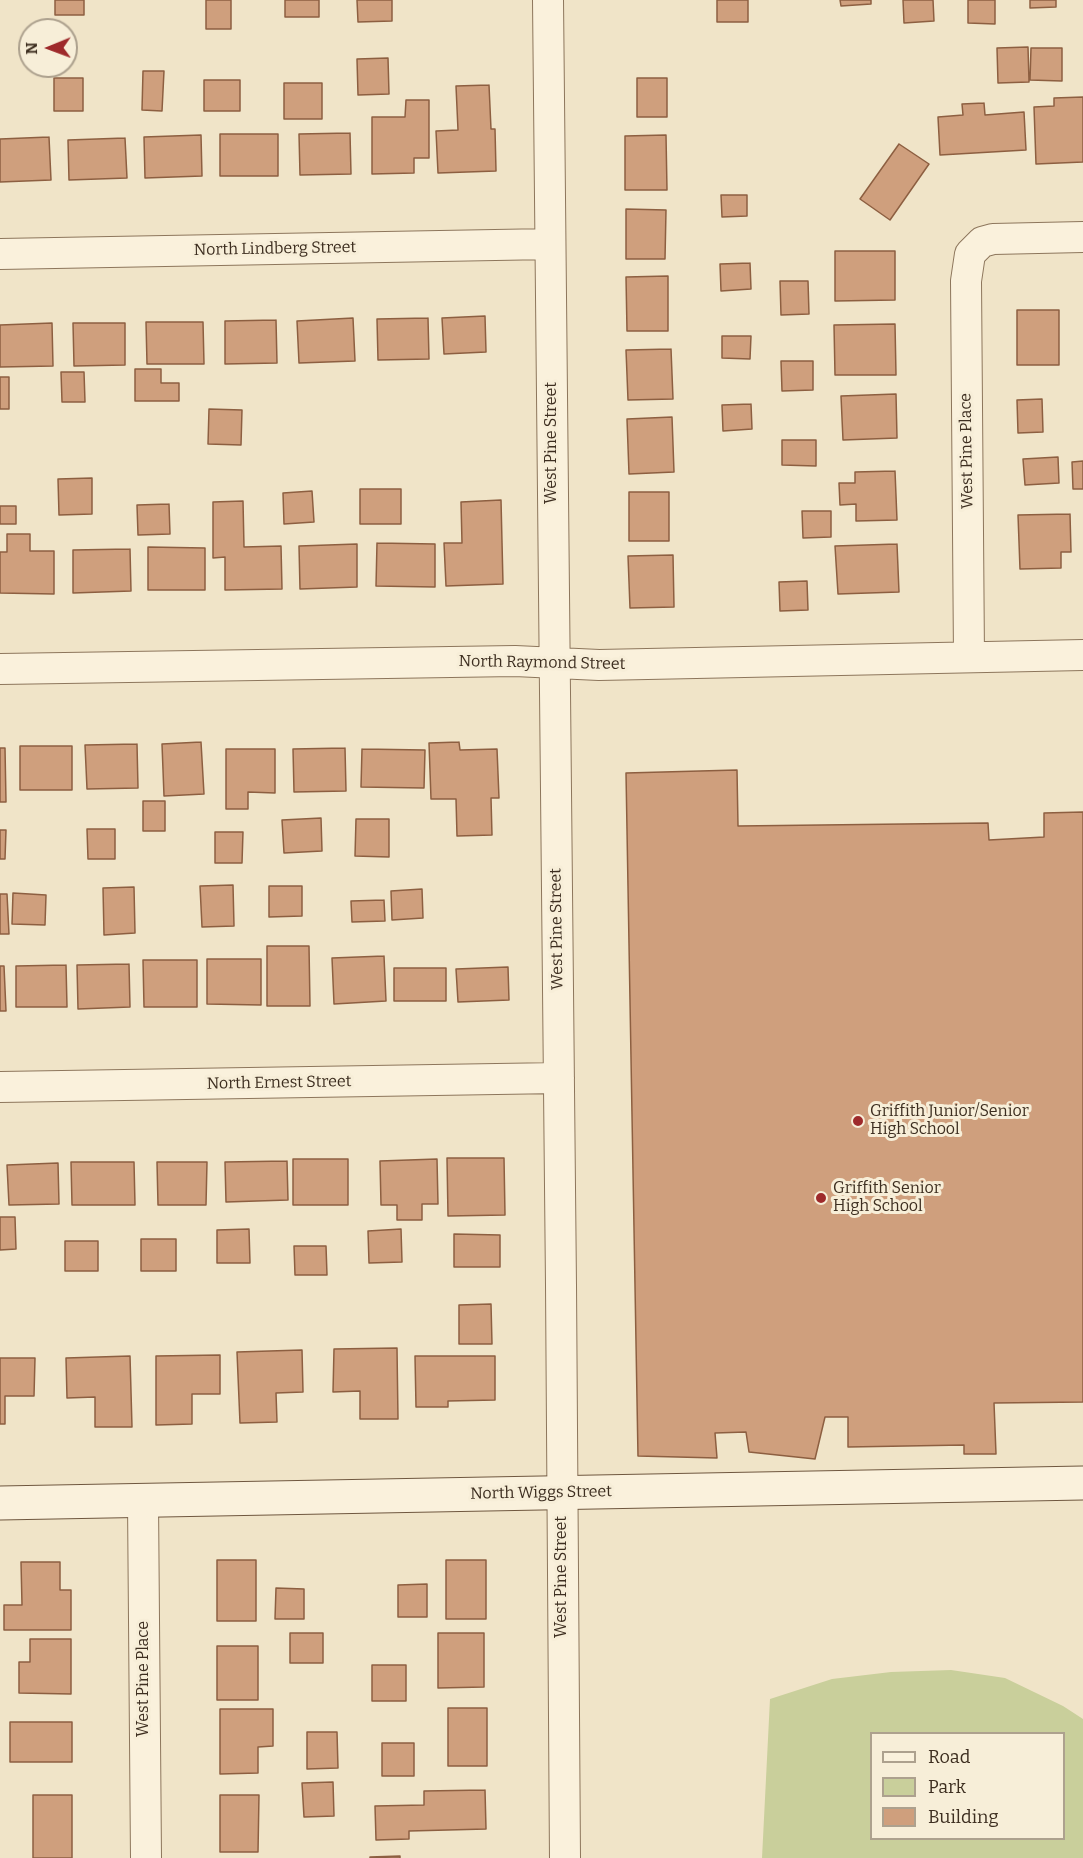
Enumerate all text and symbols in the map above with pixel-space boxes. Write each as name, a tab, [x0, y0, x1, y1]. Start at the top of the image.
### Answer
north arrow	[18, 18, 78, 78]
text: N	[22, 42, 41, 55]
street label: North Lindberg Street	[194, 238, 356, 260]
street label: West Pine Street	[542, 382, 562, 504]
street label: West Pine Place	[956, 393, 978, 509]
street label: North Raymond Street	[458, 652, 626, 674]
street label: West Pine Street	[546, 868, 568, 990]
street label: North Ernest Street	[206, 1072, 352, 1094]
place label: Griffith Junior/Senior High School	[870, 1102, 1029, 1140]
marker: Griffith Junior/Senior High School	[851, 1114, 865, 1128]
place label: Griffith Senior High School	[833, 1179, 941, 1217]
marker: Griffith Senior High School	[814, 1191, 828, 1205]
street label: North Wiggs Street	[470, 1482, 612, 1504]
street label: West Pine Street	[552, 1516, 572, 1638]
street label: West Pine Place	[134, 1621, 154, 1737]
legend	[870, 1732, 1065, 1840]
text: Road	[928, 1746, 970, 1768]
text: Park	[928, 1776, 966, 1798]
text: Building	[928, 1806, 999, 1828]

